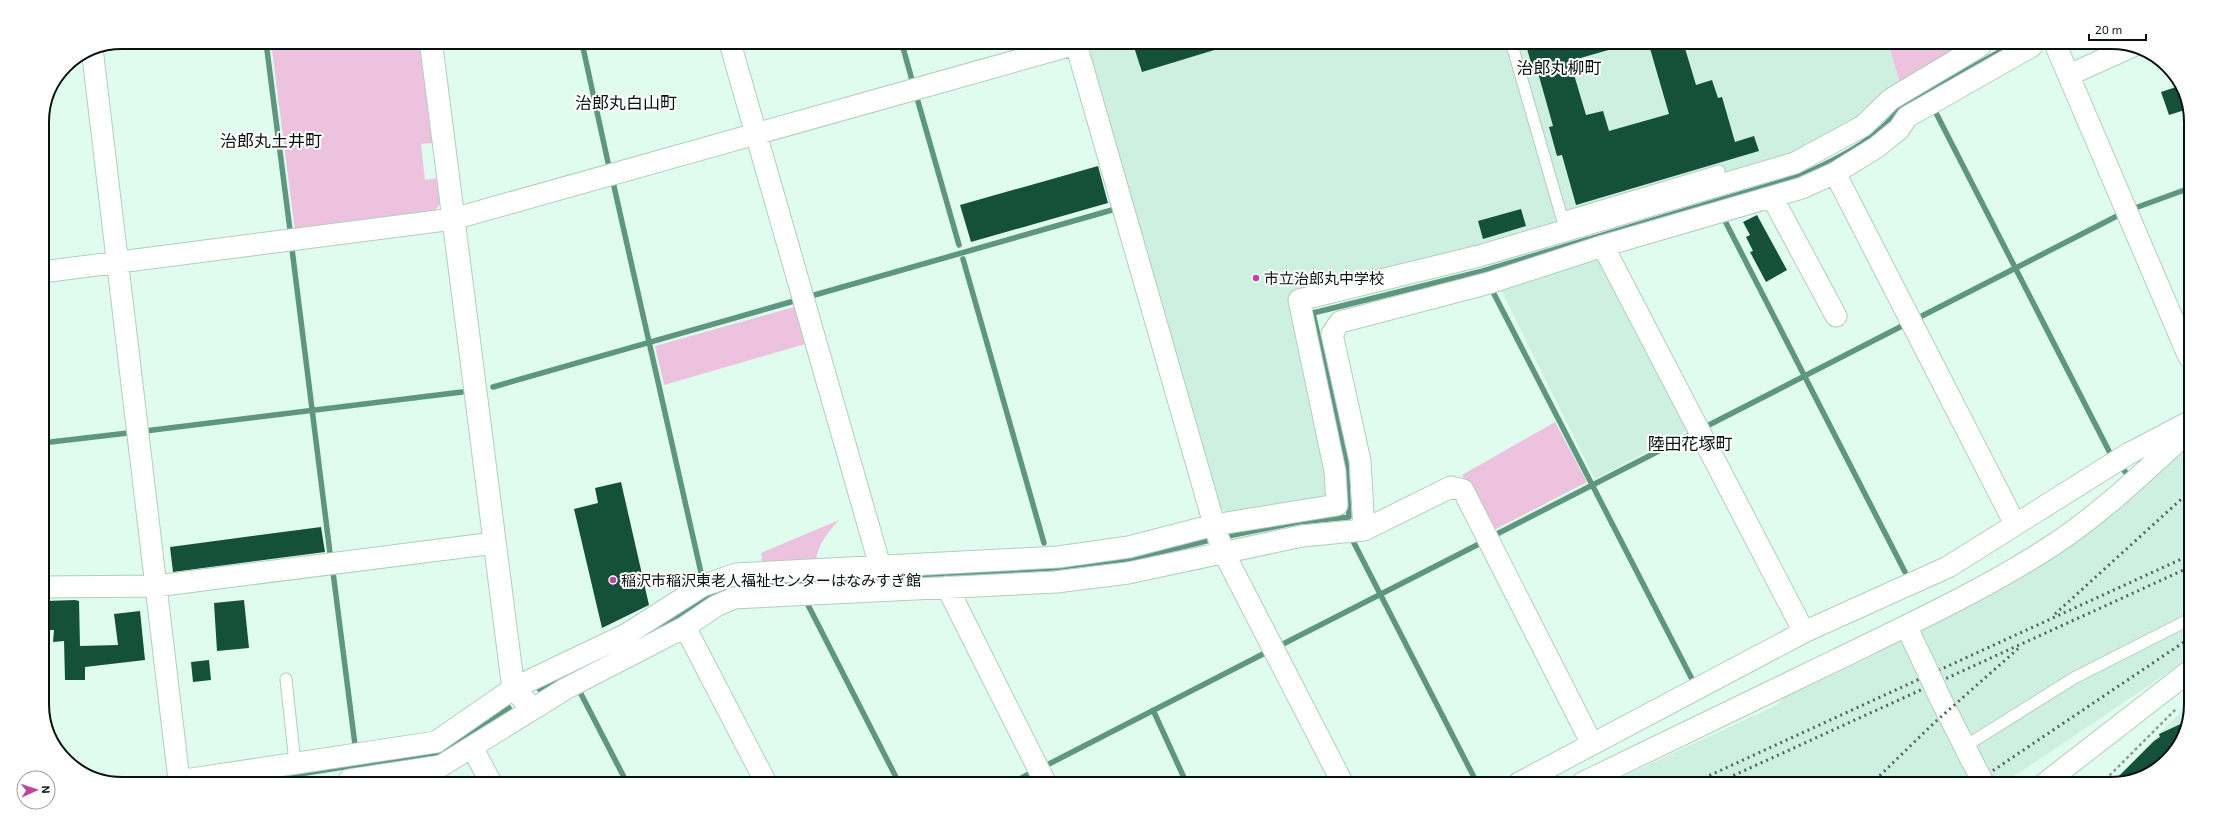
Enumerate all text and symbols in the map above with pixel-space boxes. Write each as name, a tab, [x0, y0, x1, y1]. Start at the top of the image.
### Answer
scale bar	[2089, 16, 2146, 42]
text: 20 m	[2095, 22, 2122, 36]
district label: 治郎丸柳町	[1517, 57, 1602, 77]
district label: 治郎丸白山町	[575, 92, 677, 112]
district label: 治郎丸土井町	[220, 130, 322, 150]
place label: 市立治郎丸中学校	[1264, 269, 1384, 287]
marker: 市立治郎丸中学校	[1251, 273, 1261, 283]
district label: 陸田花塚町	[1648, 433, 1733, 453]
place label: 稲沢市稲沢東老人福祉センターはなみすぎ館	[621, 571, 921, 589]
marker: 稲沢市稲沢東老人福祉センターはなみすぎ館	[608, 575, 618, 585]
north arrow	[16, 770, 56, 810]
text: N	[40, 785, 53, 794]

